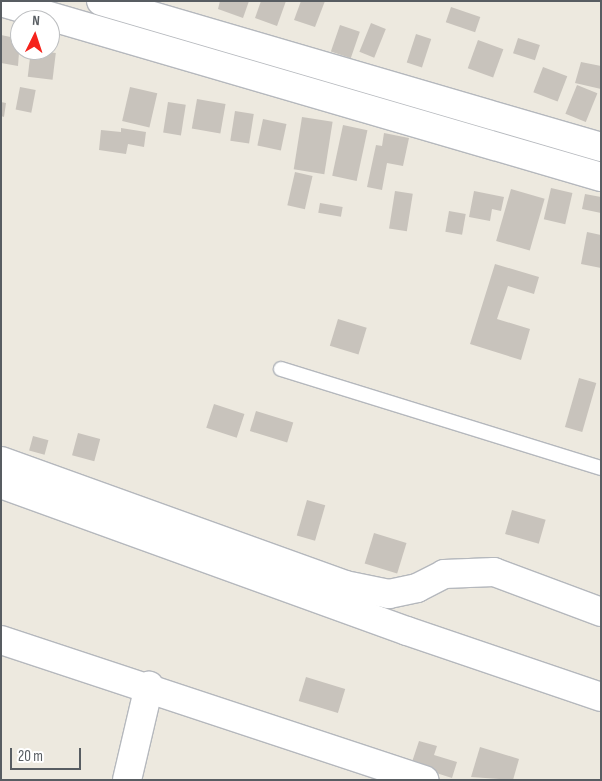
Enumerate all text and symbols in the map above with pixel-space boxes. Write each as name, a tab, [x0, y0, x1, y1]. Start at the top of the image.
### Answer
north arrow	[10, 10, 60, 60]
text: N	[32, 12, 40, 29]
scale bar	[12, 738, 84, 770]
text: 20 m	[18, 747, 43, 766]

